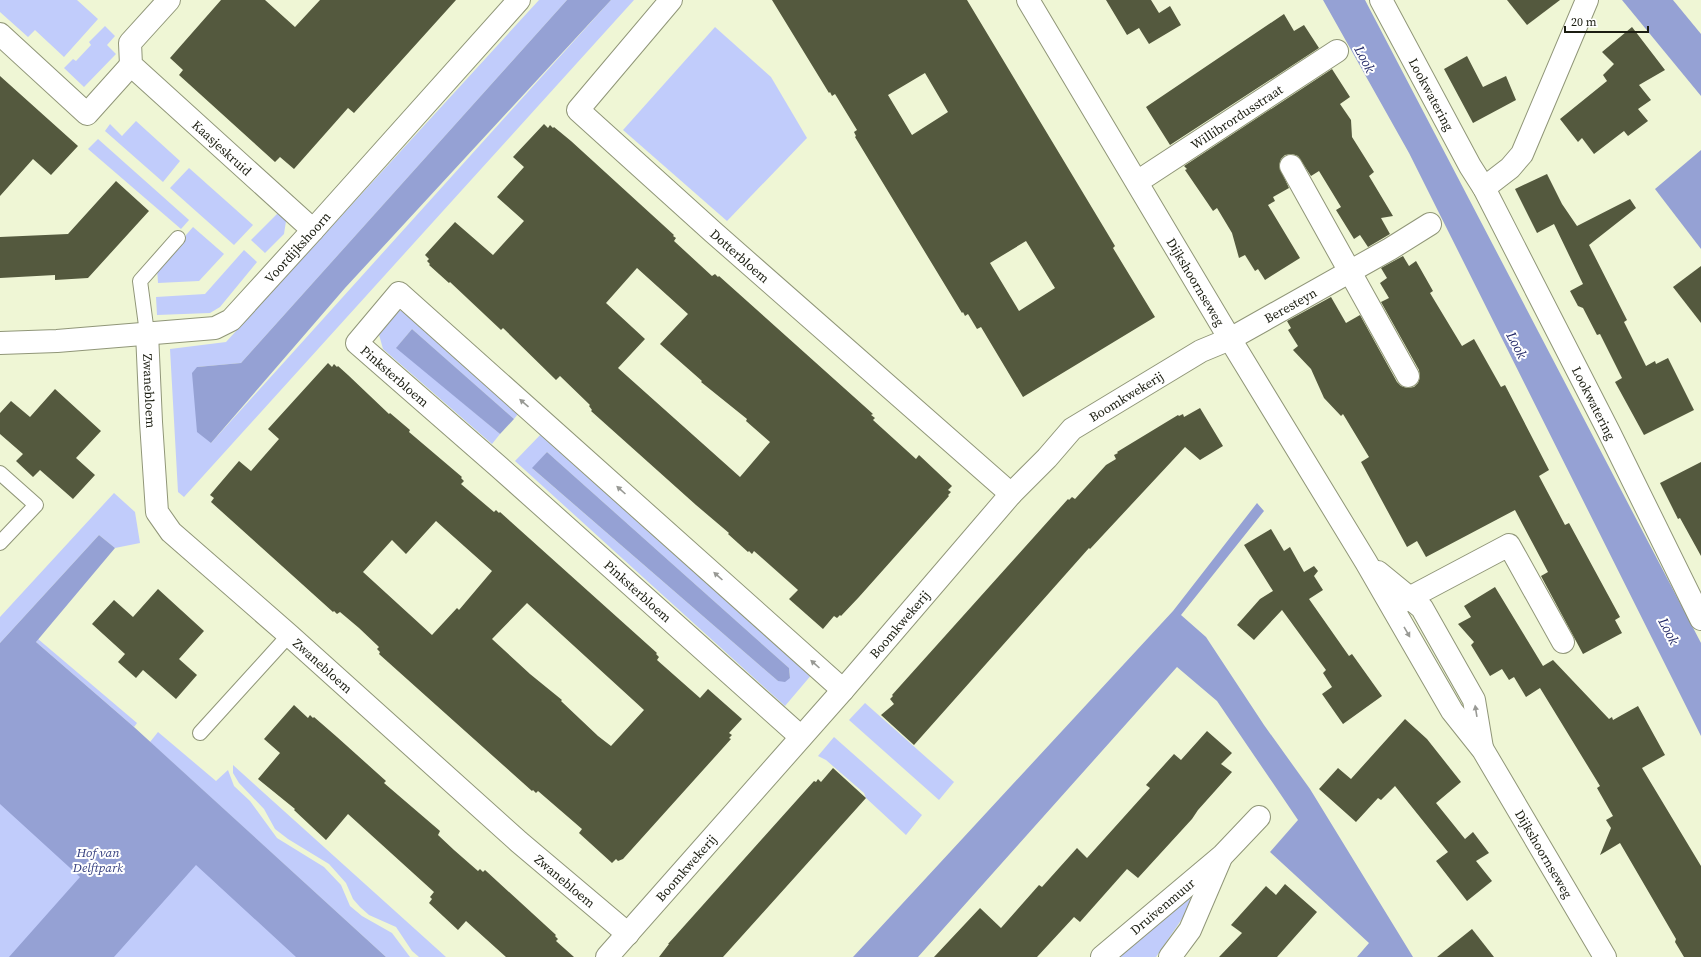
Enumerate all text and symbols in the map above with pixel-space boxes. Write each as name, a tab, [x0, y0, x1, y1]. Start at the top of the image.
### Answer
scale bar	[1565, 8, 1648, 34]
text: 20 m	[1571, 14, 1597, 30]
water label: Look	[1349, 41, 1381, 76]
street label: Lookwatering	[1405, 55, 1458, 134]
street label: Willibrordusstraat	[1188, 81, 1287, 153]
street label: Kaasjeskruid	[188, 117, 256, 180]
street label: Voordijkshoorn	[261, 208, 334, 287]
street label: Dotterbloem	[706, 225, 773, 287]
street label: Dijkshoornseweg	[1163, 235, 1228, 330]
street label: Beresteyn	[1261, 284, 1320, 327]
water label: Look	[1501, 327, 1533, 362]
street label: Pinksterbloem	[357, 342, 433, 411]
street label: Zwanebloem	[139, 354, 159, 429]
street label: Lookwatering	[1568, 364, 1620, 443]
street label: Boomkwekerij	[1086, 368, 1167, 426]
one-way arrow	[519, 399, 529, 408]
one-way arrow	[616, 485, 626, 494]
street label: Pinksterbloem	[600, 557, 675, 626]
one-way arrow	[713, 572, 723, 581]
street label: Boomkwekerij	[866, 587, 934, 662]
water label: Look	[1653, 613, 1685, 648]
one-way arrow	[1403, 626, 1410, 638]
street label: Zwanebloem	[289, 635, 356, 697]
one-way arrow	[809, 659, 820, 668]
one-way arrow	[1473, 705, 1479, 717]
street label: Dijkshoornseweg	[1511, 807, 1576, 902]
street label: Boomkwekerij	[652, 831, 720, 905]
park label: Hof van Delftpark	[72, 844, 124, 876]
street label: Zwanebloem	[531, 851, 599, 912]
street label: Druivenmuur	[1127, 874, 1199, 939]

